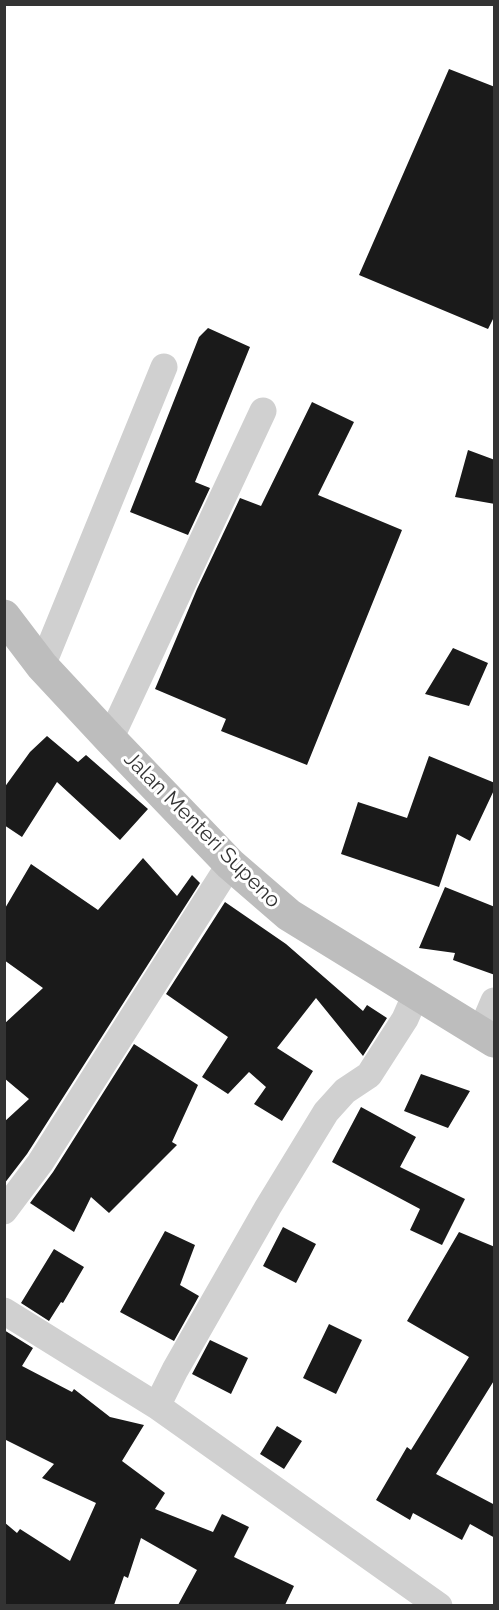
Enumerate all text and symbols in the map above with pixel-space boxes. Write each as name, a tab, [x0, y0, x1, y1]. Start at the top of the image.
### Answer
street label: Jalan Menteri Supeno	[119, 747, 285, 913]

